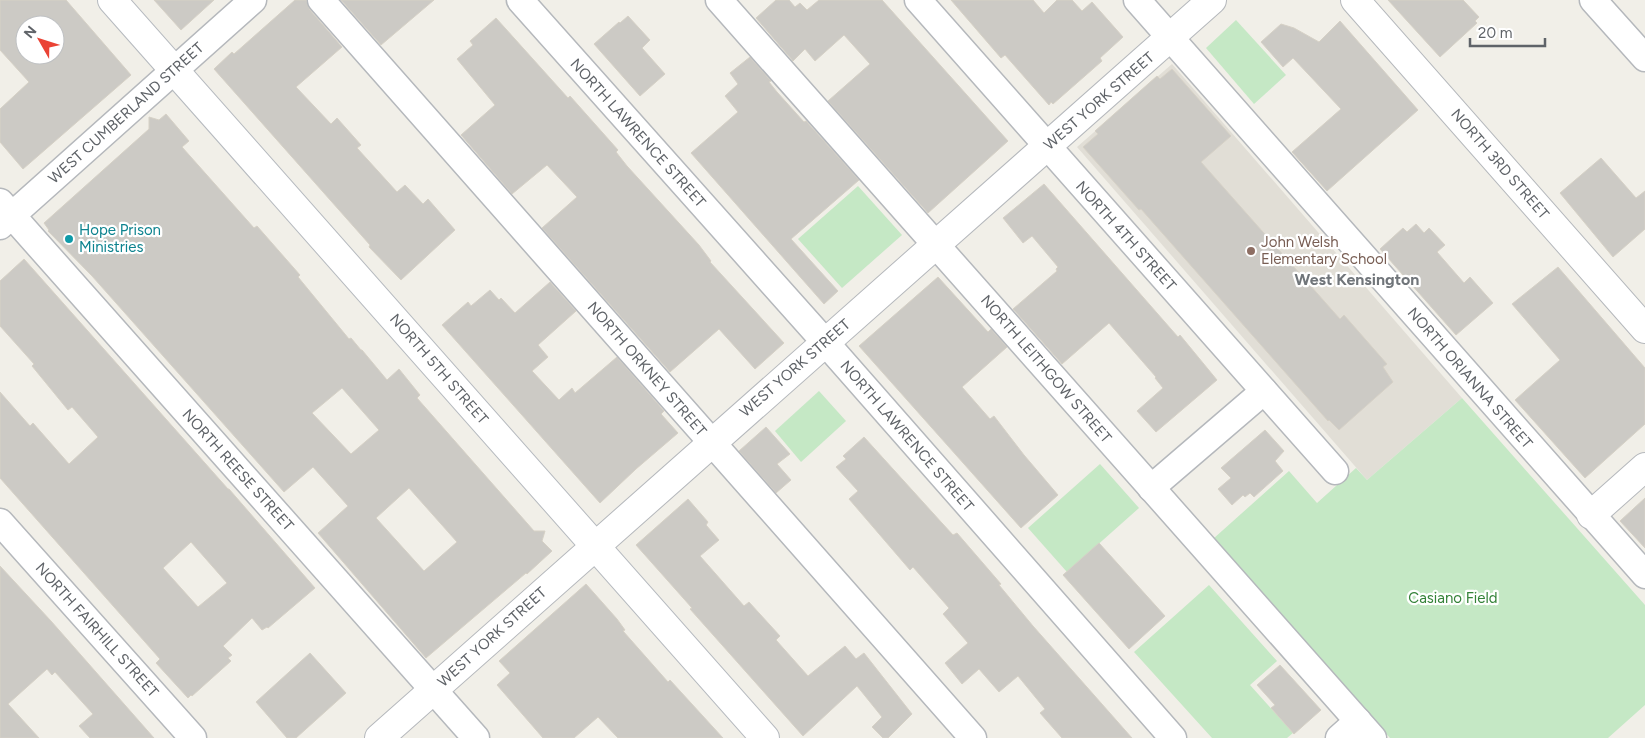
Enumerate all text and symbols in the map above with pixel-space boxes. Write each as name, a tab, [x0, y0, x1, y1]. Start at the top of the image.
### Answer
north arrow	[15, 15, 65, 65]
scale bar	[1470, 15, 1545, 47]
text: N	[20, 23, 40, 42]
text: 20 m	[1478, 24, 1512, 42]
street label: WEST CUMBERLAND STREET	[45, 38, 208, 187]
street label: WEST YORK STREET	[1040, 48, 1158, 154]
street label: NORTH LAWRENCE STREET	[566, 55, 710, 212]
street label: NORTH 3RD STREET	[1447, 105, 1553, 223]
street label: NORTH 4TH STREET	[1072, 177, 1180, 295]
place label: Hope Prison Ministries	[79, 221, 161, 256]
marker: Hope Prison Ministries	[63, 233, 75, 245]
place label: John Welsh Elementary School	[1261, 233, 1387, 268]
marker: John Welsh Elementary School	[1245, 245, 1257, 257]
district label: West Kensington	[1295, 270, 1419, 289]
street label: NORTH LEITHGOW STREET	[977, 291, 1116, 447]
street label: NORTH ORKNEY STREET	[584, 298, 711, 440]
street label: NORTH ORIANNA STREET	[1404, 304, 1537, 453]
street label: NORTH 5TH STREET	[386, 310, 492, 429]
street label: WEST YORK STREET	[736, 315, 854, 421]
street label: NORTH LAWRENCE STREET	[837, 357, 978, 516]
street label: NORTH REESE STREET	[179, 405, 298, 535]
street label: NORTH FAIRHILL STREET	[32, 559, 163, 702]
street label: WEST YORK STREET	[434, 583, 551, 691]
park label: Casiano Field	[1408, 589, 1498, 607]

